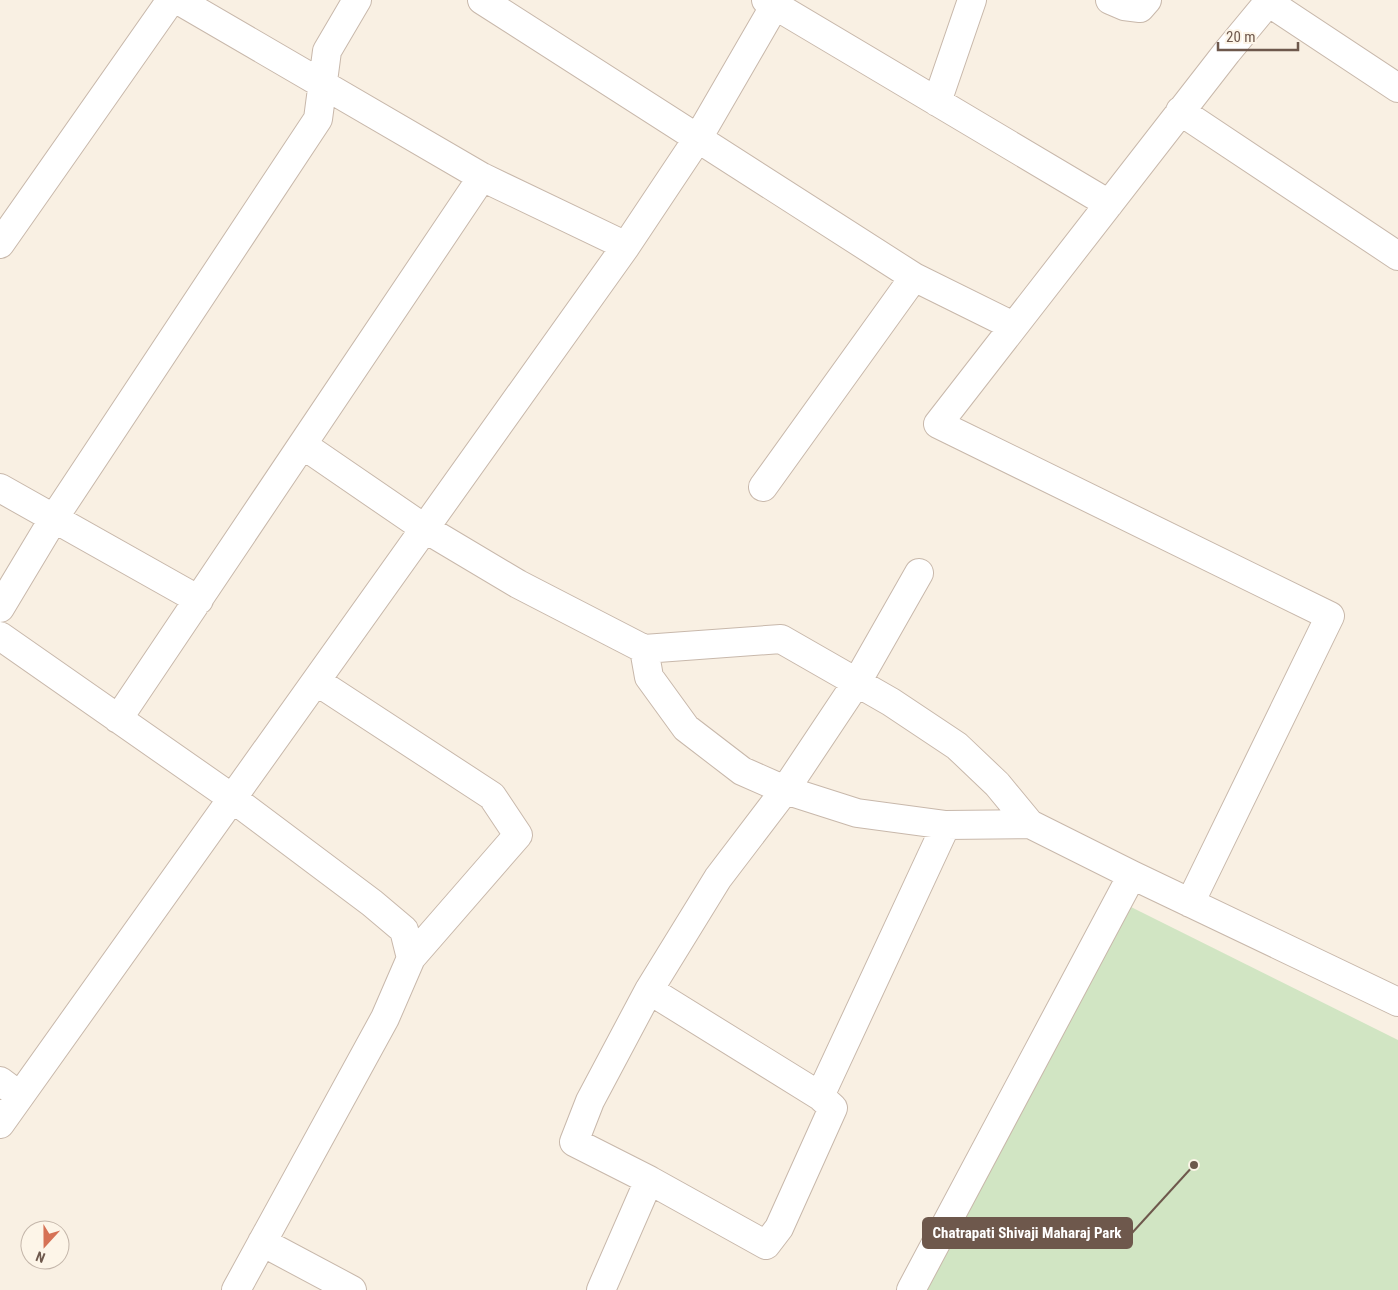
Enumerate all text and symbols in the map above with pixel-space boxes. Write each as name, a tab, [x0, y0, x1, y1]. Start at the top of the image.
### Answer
scale bar	[1218, 20, 1298, 52]
text: 20 m	[1226, 28, 1256, 46]
callout: Chatrapati Shivaji Maharaj Park	[923, 1218, 1132, 1248]
north arrow	[20, 1220, 70, 1270]
text: Chatrapati Shivaji Maharaj Park	[932, 1224, 1122, 1242]
text: N	[33, 1248, 47, 1266]

